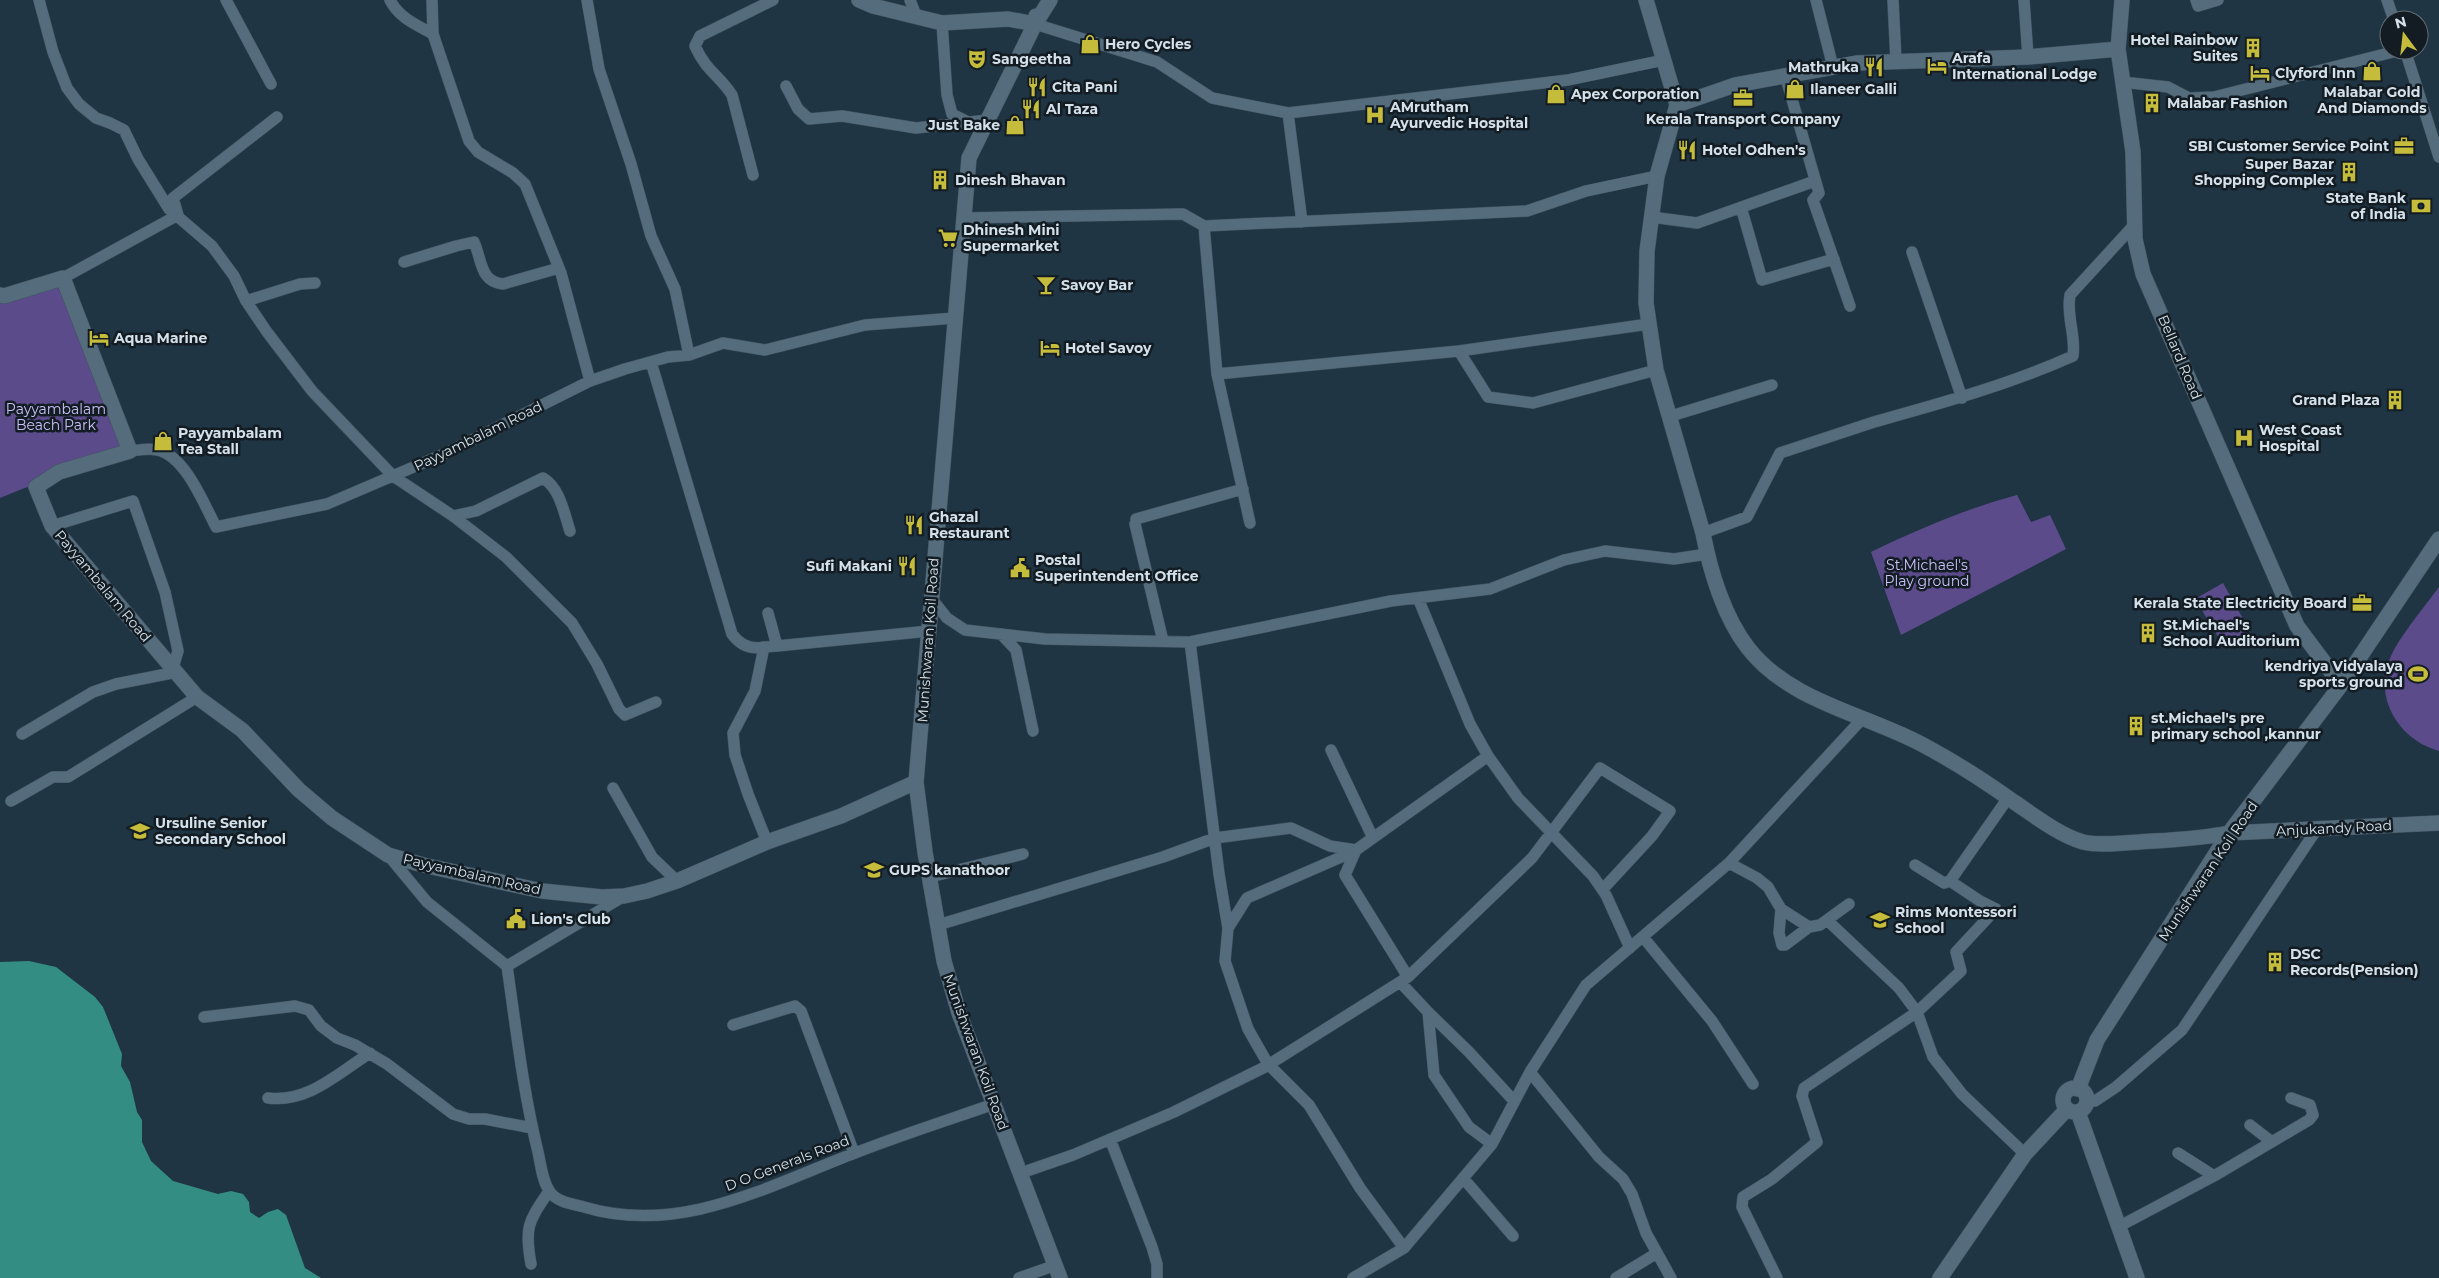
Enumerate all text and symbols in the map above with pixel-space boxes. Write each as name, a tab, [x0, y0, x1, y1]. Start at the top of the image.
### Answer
north arrow	[2379, 10, 2429, 60]
text: N	[2393, 12, 2408, 33]
place label: Hotel Rainbow Suites	[2130, 31, 2239, 65]
shop icon: Hero Cycles	[1079, 33, 1101, 55]
place label: Hero Cycles	[1105, 35, 1192, 53]
building icon: Hotel Rainbow Suites	[2242, 37, 2264, 59]
theatre icon: Sangeetha	[966, 48, 988, 70]
place label: Arafa International Lodge	[1951, 49, 2097, 83]
place label: Sangeetha	[992, 50, 1071, 68]
hotel icon: Arafa International Lodge	[1926, 55, 1948, 77]
restaurant icon: Mathruka	[1863, 56, 1885, 78]
place label: Mathruka	[1788, 58, 1859, 76]
shop icon: Malabar Gold And Diamonds	[2361, 60, 2383, 82]
hotel icon: Clyford Inn	[2249, 62, 2271, 84]
place label: Clyford Inn	[2275, 64, 2356, 82]
restaurant icon: Cita Pani	[1026, 76, 1048, 98]
place label: Cita Pani	[1052, 78, 1117, 96]
shop icon: Ilaneer Galli	[1784, 78, 1806, 100]
place label: Ilaneer Galli	[1810, 80, 1897, 98]
shop icon: Apex Corporation	[1545, 83, 1567, 105]
place label: Malabar Gold And Diamonds	[2316, 83, 2427, 117]
place label: Apex Corporation	[1570, 85, 1699, 103]
office icon: Kerala Transport Company	[1732, 87, 1754, 109]
building icon: Malabar Fashion	[2141, 92, 2163, 114]
place label: Malabar Fashion	[2167, 94, 2288, 112]
restaurant icon: Al Taza	[1020, 98, 1042, 120]
place label: AMrutham Ayurvedic Hospital	[1389, 98, 1528, 132]
place label: Al Taza	[1045, 100, 1098, 118]
hospital icon: AMrutham Ayurvedic Hospital	[1364, 104, 1386, 126]
place label: Kerala Transport Company	[1646, 110, 1841, 128]
shop icon: Just Bake	[1004, 114, 1026, 136]
place label: Just Bake	[927, 116, 1000, 134]
office icon: SBI Customer Service Point	[2393, 135, 2415, 157]
place label: SBI Customer Service Point	[2188, 137, 2389, 155]
restaurant icon: Hotel Odhen's	[1676, 139, 1698, 161]
place label: Hotel Odhen's	[1702, 141, 1806, 159]
place label: Super Bazar Shopping Complex	[2195, 155, 2335, 189]
building icon: Super Bazar Shopping Complex	[2338, 161, 2360, 183]
building icon: Dinesh Bhavan	[929, 169, 951, 191]
place label: Dinesh Bhavan	[955, 171, 1066, 189]
place label: State Bank of India	[2326, 189, 2407, 223]
bank icon: State Bank of India	[2410, 195, 2432, 217]
place label: Dhinesh Mini Supermarket	[963, 221, 1060, 255]
supermarket icon: Dhinesh Mini Supermarket	[937, 227, 959, 249]
bar icon: Savoy Bar	[1035, 274, 1057, 296]
place label: Savoy Bar	[1061, 276, 1133, 294]
street label: Bellard Road	[2154, 312, 2206, 402]
hotel icon: Aqua Marine	[88, 327, 110, 349]
place label: Aqua Marine	[113, 329, 207, 347]
hotel icon: Hotel Savoy	[1039, 337, 1061, 359]
place label: Hotel Savoy	[1065, 339, 1152, 357]
building icon: Grand Plaza	[2384, 389, 2406, 411]
place label: Grand Plaza	[2292, 391, 2380, 409]
street label: Payyambalam Road	[411, 397, 545, 475]
park label: Payyambalam Beach Park	[6, 400, 106, 434]
place label: West Coast Hospital	[2259, 421, 2342, 455]
place label: Payyambalam Tea Stall	[178, 424, 282, 458]
hospital icon: West Coast Hospital	[2233, 427, 2255, 449]
shop icon: Payyambalam Tea Stall	[152, 430, 174, 452]
place label: Ghazal Restaurant	[929, 508, 1010, 542]
restaurant icon: Ghazal Restaurant	[903, 514, 925, 536]
street label: Payyambalam Road	[51, 526, 155, 646]
place label: Postal Superintendent Office	[1035, 551, 1199, 585]
restaurant icon: Sufi Makani	[896, 555, 918, 577]
park label: St.Michael's Play ground	[1884, 556, 1970, 590]
place label: Sufi Makani	[806, 557, 892, 575]
street label: Munishwaran Koil Road	[913, 557, 943, 723]
public building icon: Postal Superintendent Office	[1009, 557, 1031, 579]
office icon: Kerala State Electricity Board	[2351, 592, 2373, 614]
place label: Kerala State Electricity Board	[2133, 594, 2347, 612]
place label: St.Michael's School Auditorium	[2163, 616, 2300, 650]
building icon: St.Michael's School Auditorium	[2137, 622, 2159, 644]
place label: kendriya Vidyalaya sports ground	[2265, 657, 2403, 691]
sports icon: kendriya Vidyalaya sports ground	[2407, 663, 2429, 685]
place label: st.Michael's pre primary school ,kannur	[2151, 709, 2321, 743]
building icon: st.Michael's pre primary school ,kannur	[2125, 715, 2147, 737]
street label: Munishwaran Koil Road	[2154, 798, 2262, 944]
place label: Ursuline Senior Secondary School	[155, 814, 286, 848]
street label: Anjukandy Road	[2276, 816, 2392, 840]
school or university icon: Ursuline Senior Secondary School	[129, 820, 151, 842]
street label: Payyambalam Road	[401, 849, 543, 899]
school or university icon: GUPS kanathoor	[863, 859, 885, 881]
place label: GUPS kanathoor	[889, 861, 1010, 879]
place label: Rims Montessori School	[1895, 903, 2017, 937]
public building icon: Lion's Club	[505, 908, 527, 930]
school or university icon: Rims Montessori School	[1869, 909, 1891, 931]
place label: Lion's Club	[531, 910, 611, 928]
place label: DSC Records(Pension)	[2290, 945, 2419, 979]
building icon: DSC Records(Pension)	[2264, 951, 2286, 973]
street label: Munishwaran Koil Road	[939, 971, 1013, 1133]
street label: D O Generals Road	[722, 1131, 852, 1195]

